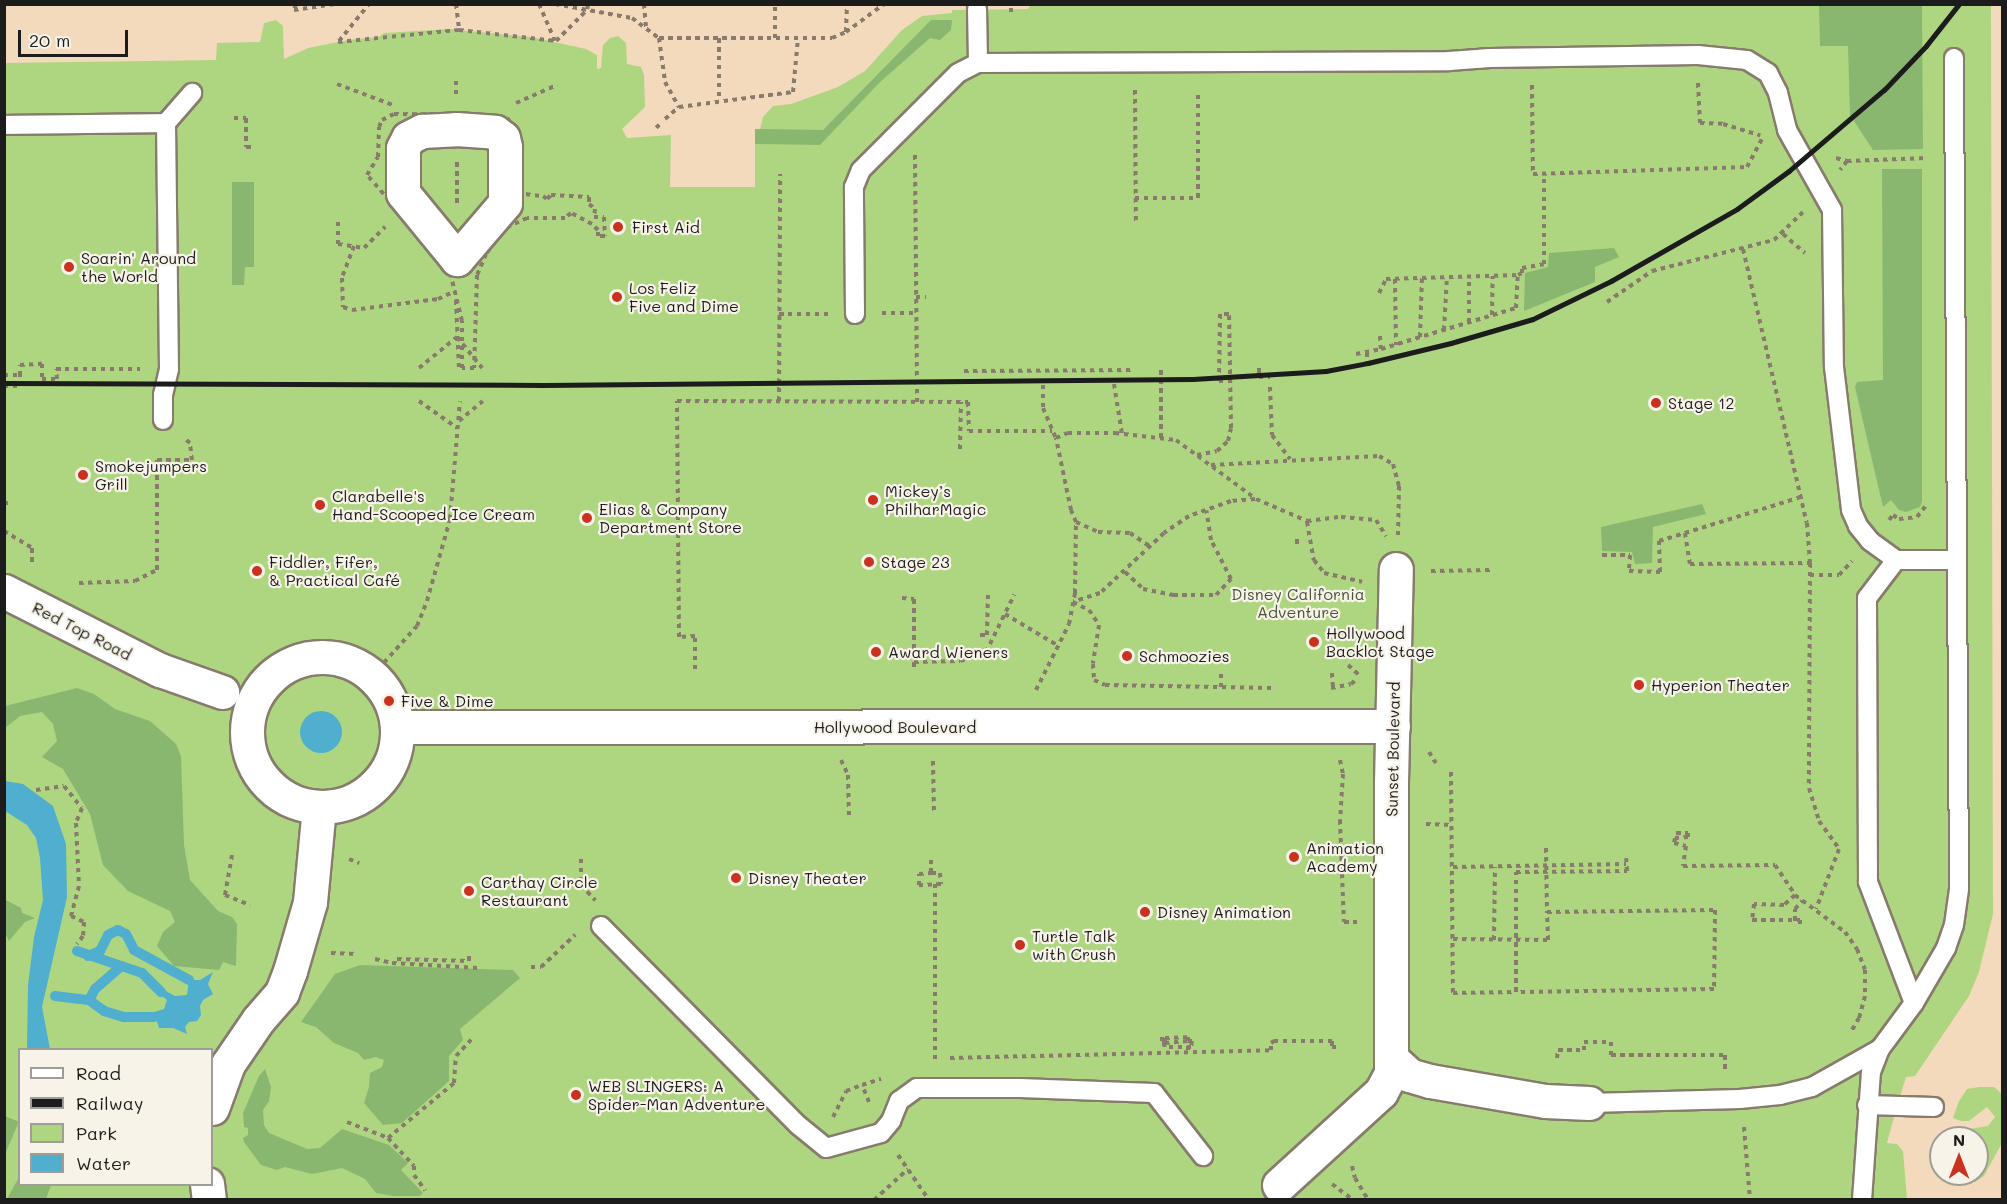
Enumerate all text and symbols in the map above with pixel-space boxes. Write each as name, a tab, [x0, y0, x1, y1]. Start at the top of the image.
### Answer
scale bar	[21, 18, 130, 56]
text: 20 m	[29, 28, 70, 52]
place label: First Aid	[632, 217, 700, 237]
marker: First Aid	[609, 218, 627, 236]
place label: Soarin' Around the World	[81, 248, 196, 286]
marker: Soarin' Around the World	[62, 260, 76, 274]
place label: Los Feliz Five and Dime	[629, 278, 739, 316]
marker: Los Feliz Five and Dime	[610, 290, 624, 304]
place label: Stage 12	[1668, 393, 1734, 413]
marker: Stage 12	[1649, 396, 1663, 410]
place label: Smokejumpers Grill	[95, 456, 207, 494]
marker: Smokejumpers Grill	[76, 468, 90, 482]
place label: Mickey’s PhilharMagic	[885, 481, 986, 519]
place label: Clarabelle's Hand-Scooped Ice Cream	[332, 486, 535, 524]
marker: Mickey’s PhilharMagic	[866, 493, 880, 507]
marker: Clarabelle's Hand-Scooped Ice Cream	[313, 498, 327, 512]
place label: Elias & Company Department Store	[599, 499, 742, 537]
marker: Elias & Company Department Store	[580, 511, 594, 525]
place label: Fiddler, Fifer, & Practical Café	[269, 552, 400, 590]
place label: Stage 23	[881, 552, 950, 572]
marker: Stage 23	[862, 555, 876, 569]
marker: Fiddler, Fifer, & Practical Café	[250, 564, 264, 578]
park label: Disney California Adventure	[1231, 584, 1365, 622]
street label: Red Top Road	[29, 598, 135, 664]
place label: Hollywood Backlot Stage	[1326, 623, 1435, 661]
marker: Hollywood Backlot Stage	[1307, 635, 1321, 649]
place label: Award Wieners	[888, 642, 1008, 662]
marker: Award Wieners	[869, 645, 883, 659]
place label: Schmoozies	[1139, 646, 1230, 666]
marker: Schmoozies	[1120, 649, 1134, 663]
place label: Hyperion Theater	[1651, 675, 1790, 695]
marker: Hyperion Theater	[1632, 678, 1646, 692]
street label: Sunset Boulevard	[1382, 681, 1404, 817]
place label: Five & Dime	[401, 691, 494, 711]
marker: Five & Dime	[382, 694, 396, 708]
street label: Hollywood Boulevard	[814, 717, 976, 737]
place label: Animation Academy	[1306, 838, 1384, 876]
marker: Animation Academy	[1287, 850, 1301, 864]
place label: Disney Theater	[748, 868, 867, 888]
marker: Disney Theater	[729, 871, 743, 885]
place label: Carthay Circle Restaurant	[481, 872, 598, 910]
marker: Carthay Circle Restaurant	[462, 884, 476, 898]
place label: Disney Animation	[1157, 902, 1291, 922]
marker: Disney Animation	[1138, 905, 1152, 919]
place label: Turtle Talk with Crush	[1032, 926, 1116, 964]
marker: Turtle Talk with Crush	[1013, 938, 1027, 952]
legend	[18, 1048, 213, 1186]
text: Road	[76, 1061, 121, 1085]
place label: WEB SLINGERS: A Spider-Man Adventure	[588, 1076, 765, 1114]
marker: WEB SLINGERS: A Spider-Man Adventure	[569, 1088, 583, 1102]
text: Railway	[76, 1091, 143, 1115]
text: Park	[76, 1121, 117, 1145]
north arrow	[1929, 1126, 1989, 1186]
text: N	[1953, 1129, 1965, 1150]
text: Water	[76, 1151, 131, 1175]

